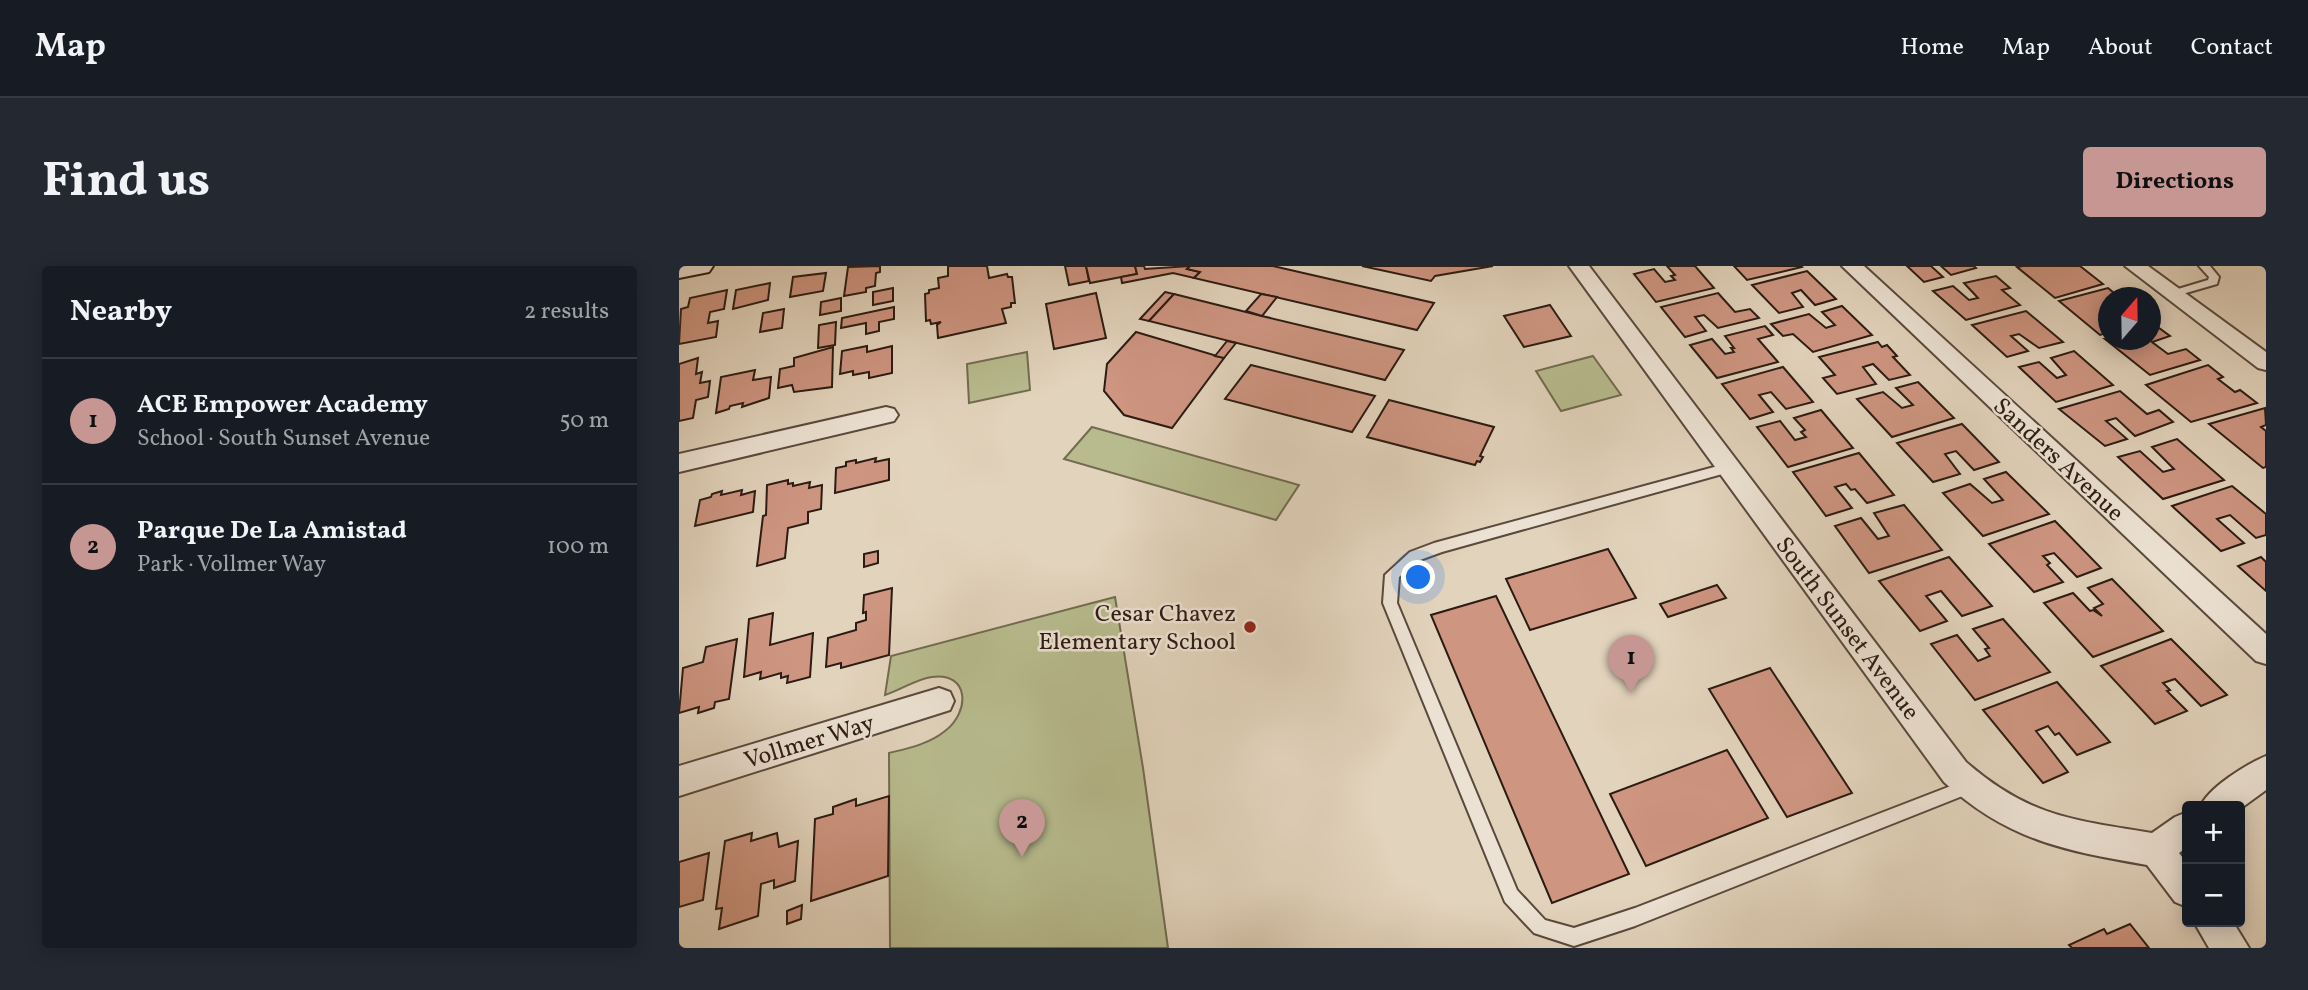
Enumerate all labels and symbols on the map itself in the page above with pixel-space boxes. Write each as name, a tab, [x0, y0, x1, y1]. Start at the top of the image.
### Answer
north arrow	[2098, 287, 2161, 350]
street label: Sanders Avenue	[1985, 391, 2131, 530]
street label: South Sunset Avenue	[1766, 530, 1927, 728]
your location	[1401, 560, 1435, 594]
place label: Cesar Chavez Elementary School	[1038, 598, 1236, 660]
marker: Cesar Chavez Elementary School	[1242, 619, 1258, 635]
pin: 1	[1608, 635, 1654, 693]
street label: Vollmer Way	[740, 707, 879, 779]
pin: 2	[999, 799, 1045, 857]

